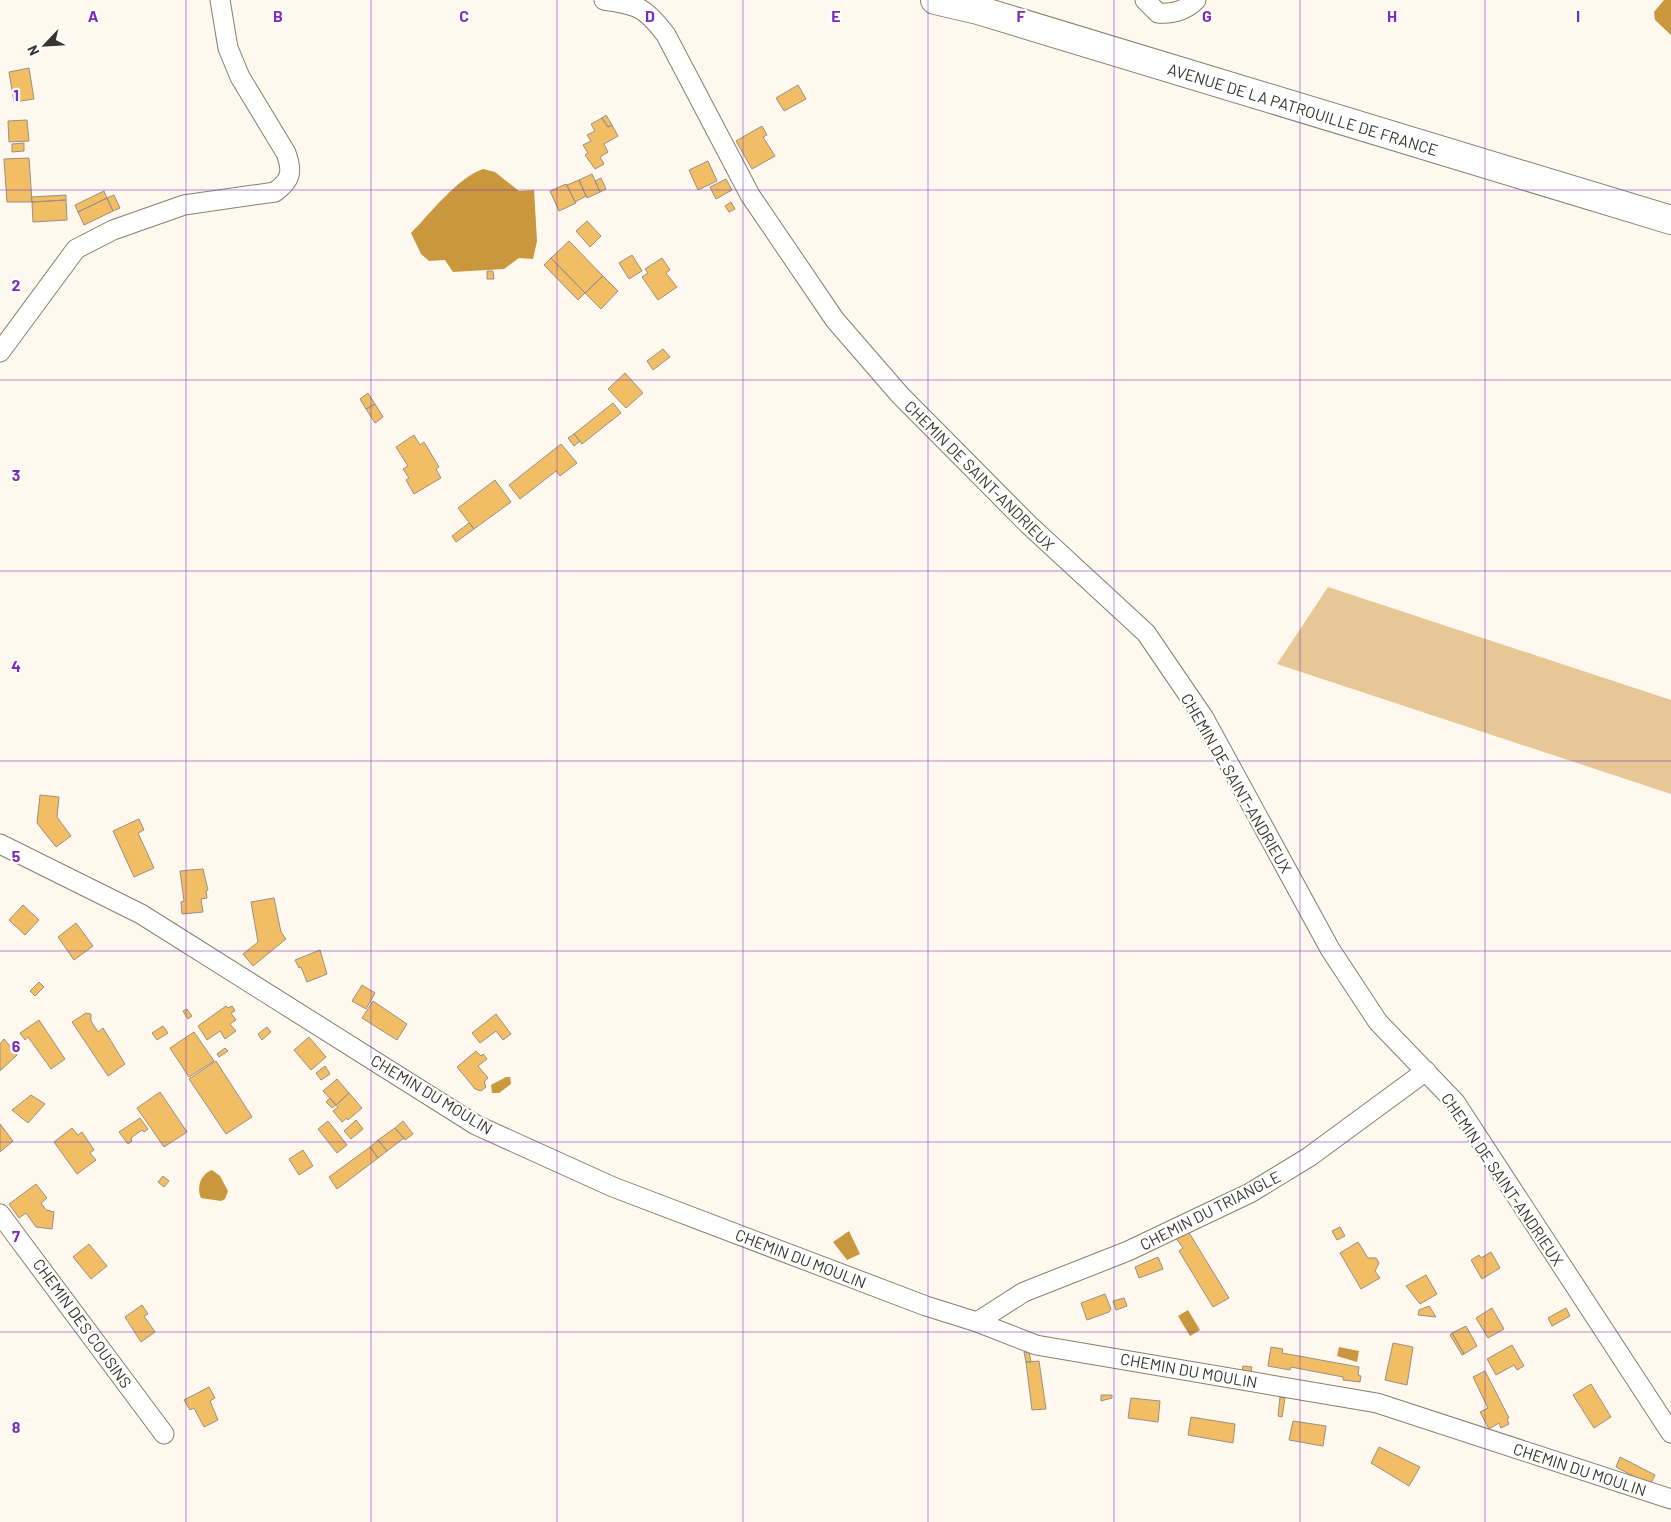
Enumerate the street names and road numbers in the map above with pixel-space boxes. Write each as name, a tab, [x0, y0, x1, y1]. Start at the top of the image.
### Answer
street label: AVENUE DE LA PATROUILLE DE FRANCE	[1166, 59, 1440, 159]
street label: CHEMIN DE SAINT-ANDRIEUX	[901, 396, 1059, 554]
street label: CHEMIN DE SAINT-ANDRIEUX	[1178, 690, 1296, 876]
street label: CHEMIN DU MOULIN	[368, 1050, 496, 1138]
street label: CHEMIN DE SAINT-ANDRIEUX	[1438, 1089, 1568, 1269]
street label: CHEMIN DU TRIANGLE	[1137, 1166, 1283, 1254]
street label: CHEMIN DU MOULIN	[733, 1224, 869, 1292]
street label: CHEMIN DES COUSINS	[30, 1255, 136, 1391]
street label: CHEMIN DU MOULIN	[1119, 1349, 1259, 1391]
street label: CHEMIN DU MOULIN	[1511, 1439, 1649, 1499]

